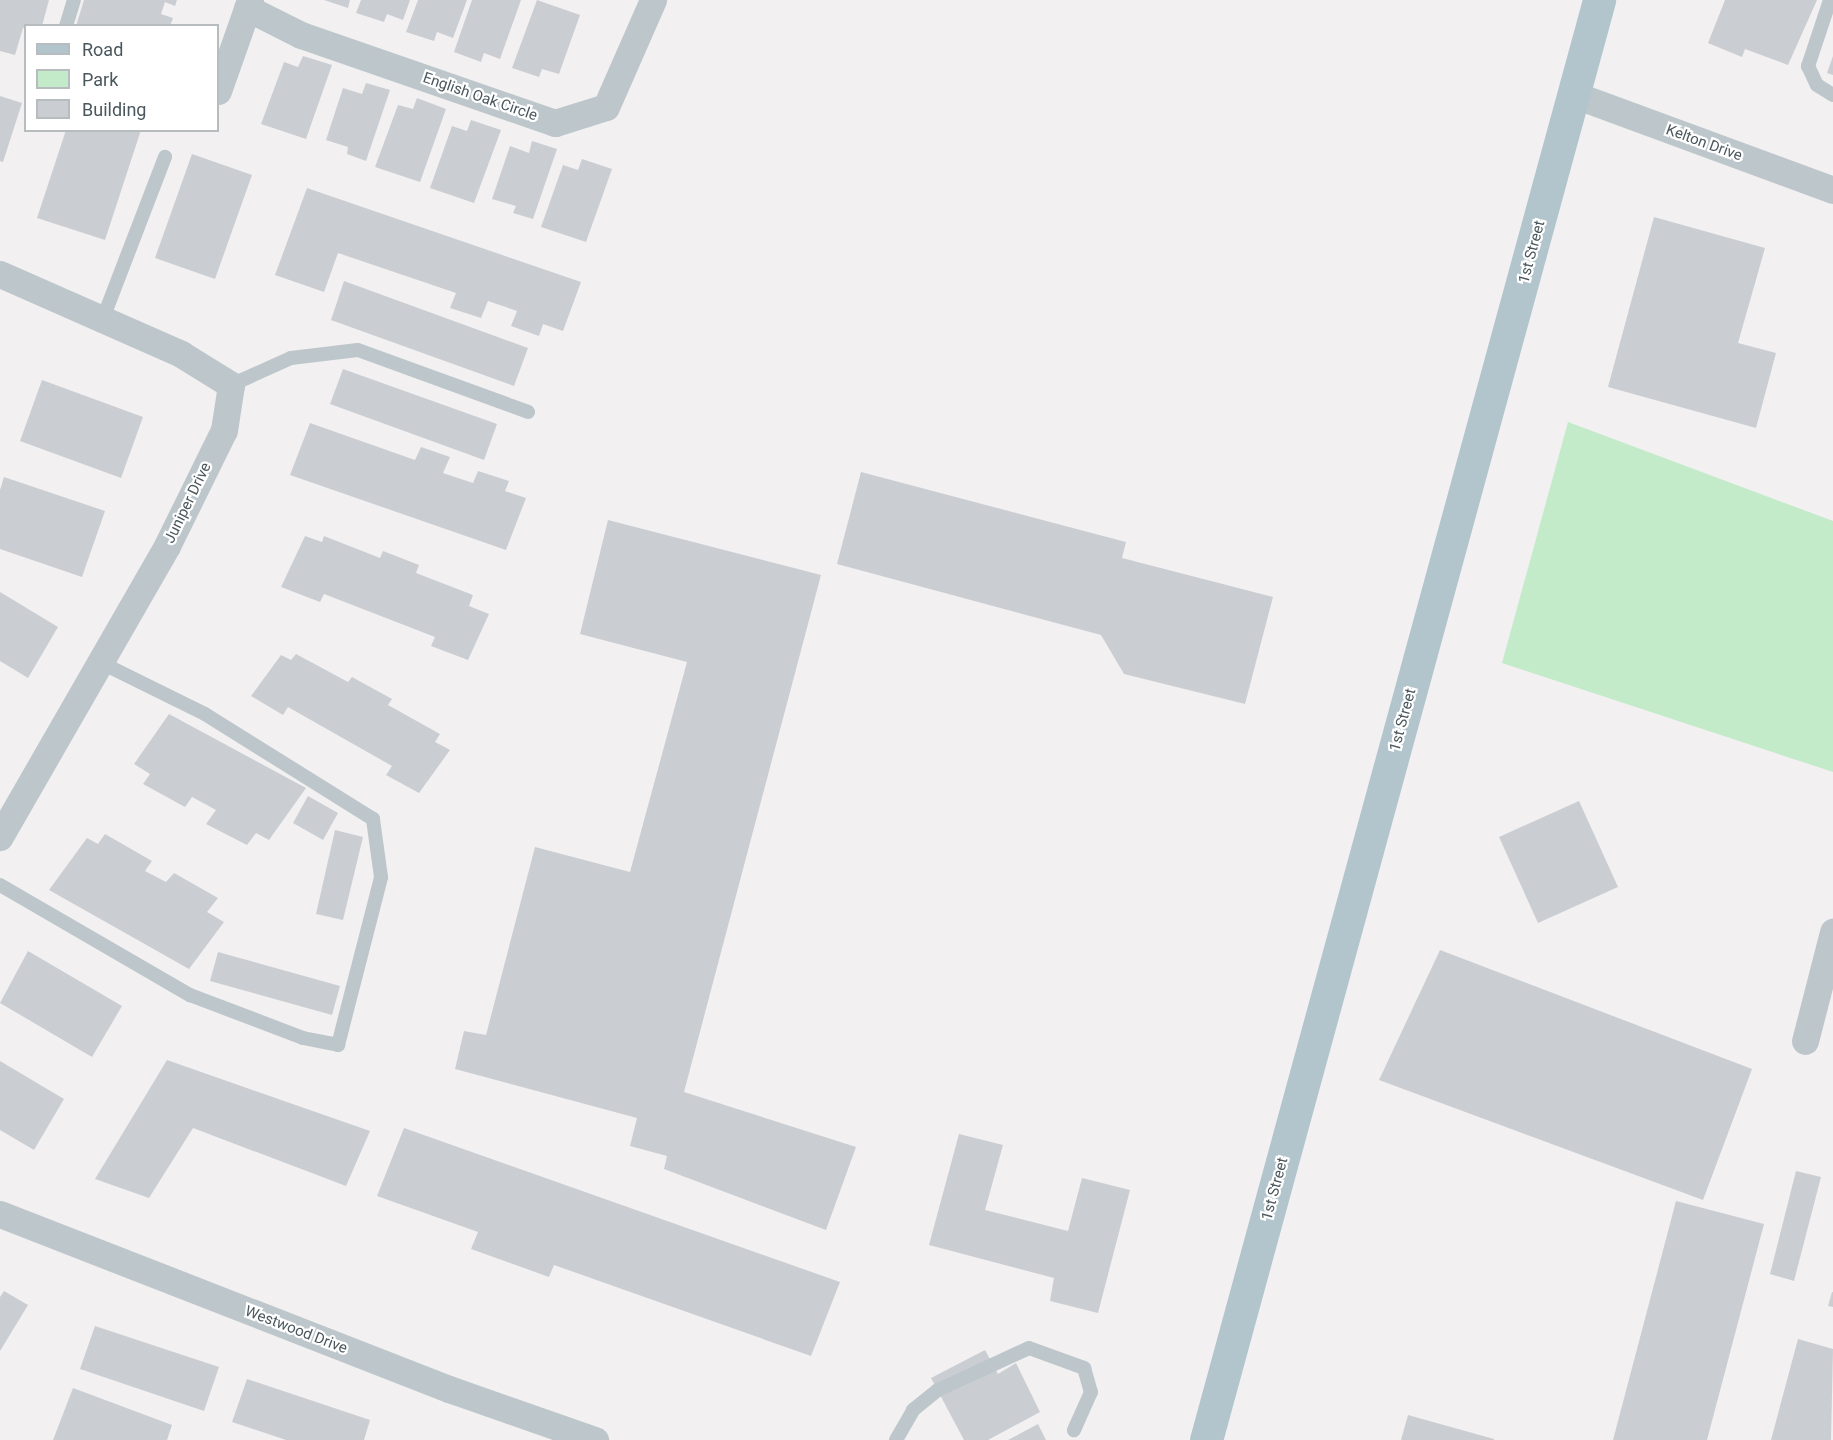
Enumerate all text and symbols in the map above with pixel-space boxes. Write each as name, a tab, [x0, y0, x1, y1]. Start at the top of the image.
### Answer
legend	[24, 24, 219, 132]
text: Road	[82, 39, 123, 60]
text: Park	[82, 69, 118, 90]
street label: English Oak Circle	[420, 69, 540, 125]
text: Building	[82, 99, 146, 120]
street label: Kelton Drive	[1663, 121, 1745, 165]
street label: 1st Street	[1515, 219, 1549, 285]
street label: Juniper Drive	[161, 460, 215, 546]
street label: 1st Street	[1386, 687, 1420, 753]
street label: 1st Street	[1258, 1156, 1292, 1222]
street label: Westwood Drive	[242, 1302, 350, 1358]

